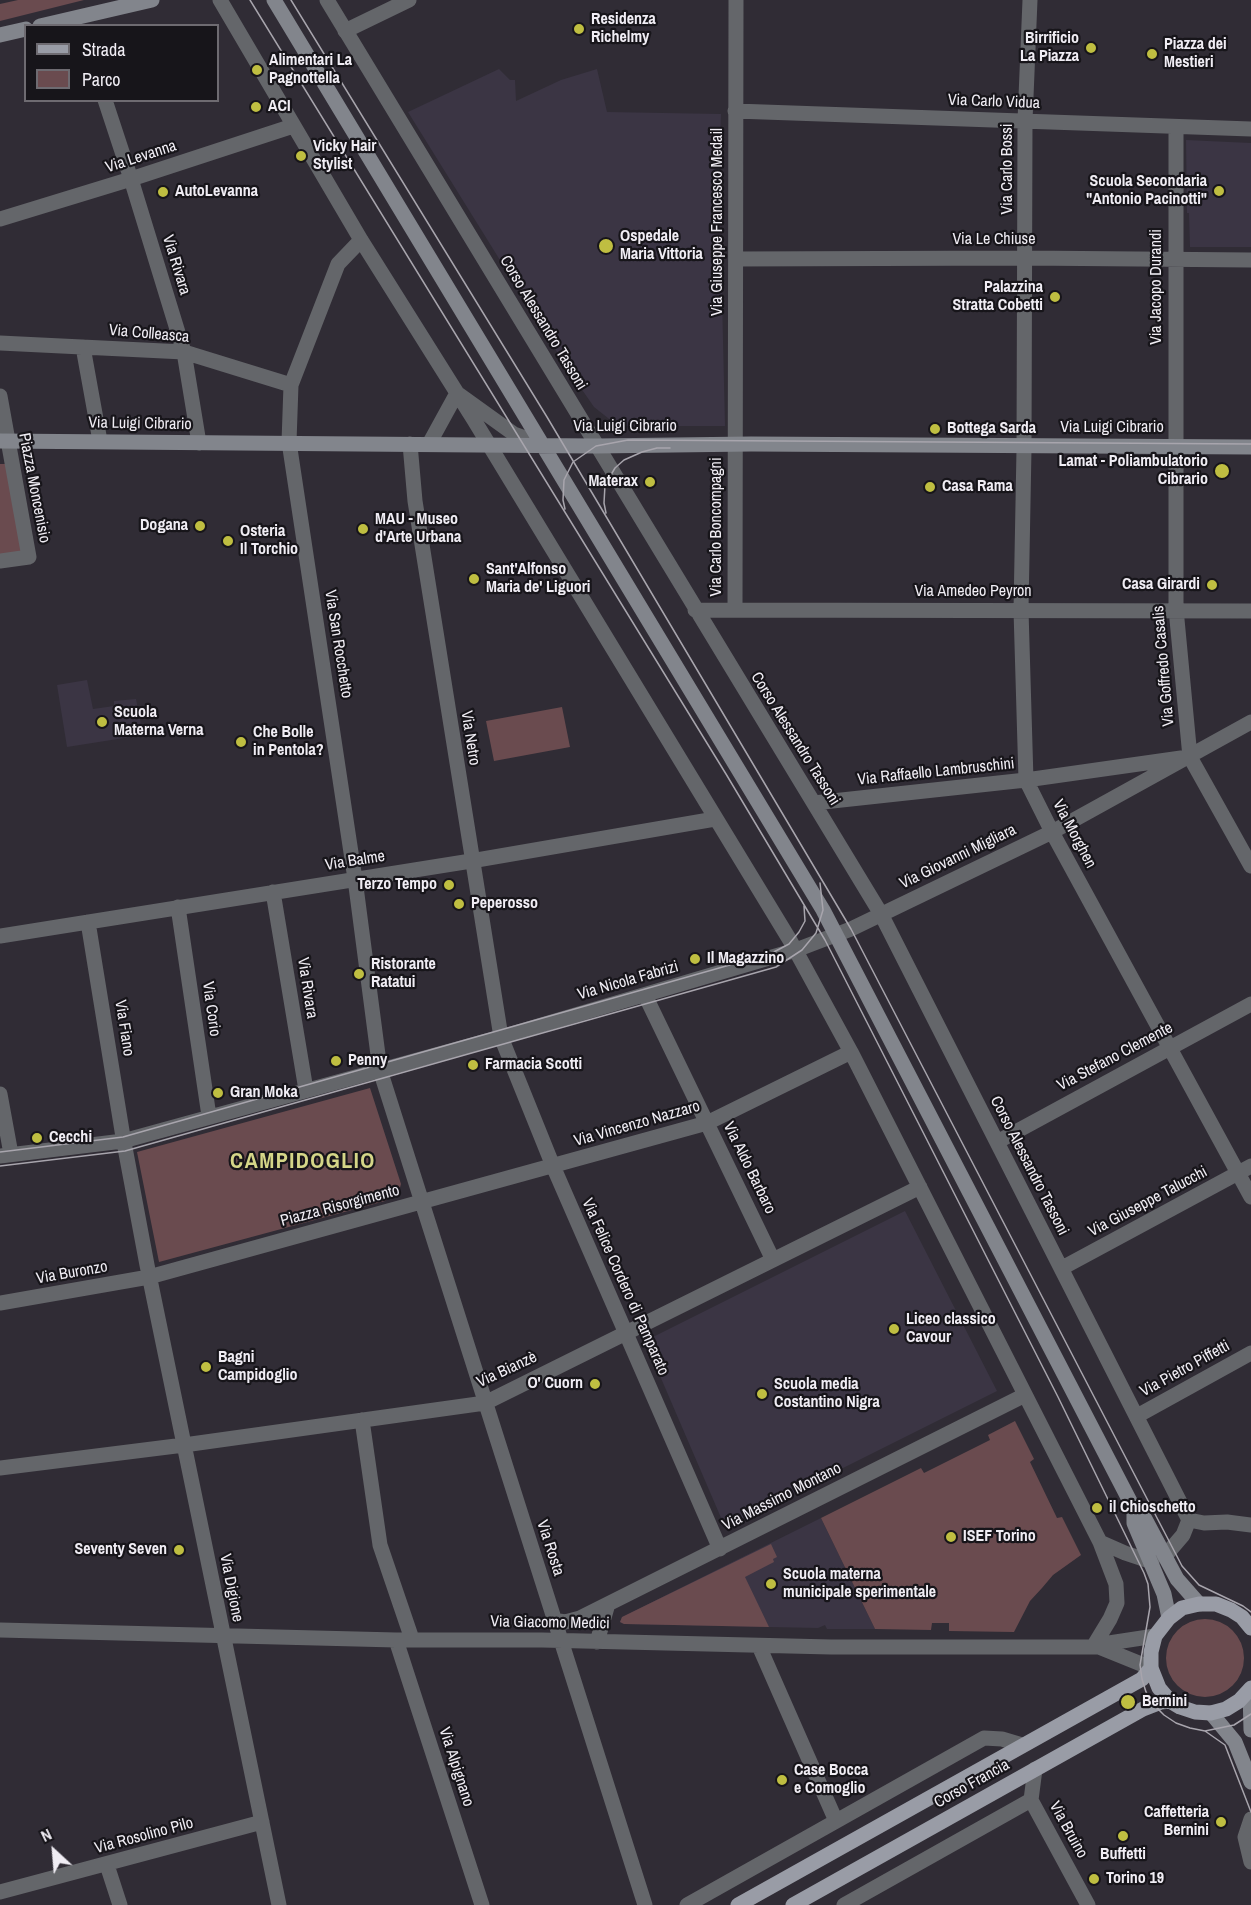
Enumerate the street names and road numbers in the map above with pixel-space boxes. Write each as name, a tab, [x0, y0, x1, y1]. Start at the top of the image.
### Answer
street label: Via Carlo Vidua	[948, 91, 1040, 113]
street label: Via Carlo Bossi	[998, 124, 1018, 214]
street label: Via Giuseppe Francesco Medail	[708, 128, 728, 316]
street label: Via Levanna	[103, 137, 179, 177]
street label: Via Jacopo Durandi	[1147, 229, 1167, 345]
street label: Via Le Chiuse	[953, 230, 1035, 250]
street label: Via Rivara	[158, 233, 194, 297]
street label: Corso Alessandro Tassoni	[495, 252, 591, 394]
street label: Via Colleasca	[108, 321, 190, 347]
street label: Via Luigi Cibrario	[88, 413, 192, 435]
street label: Via Luigi Cibrario	[573, 417, 677, 437]
street label: Via Luigi Cibrario	[1060, 418, 1164, 438]
street label: Piazza Moncenisio	[14, 431, 54, 545]
street label: Via Carlo Boncompagni	[707, 457, 727, 597]
street label: Via Amedeo Peyron	[914, 582, 1032, 602]
street label: Via San Rocchetto	[320, 589, 356, 699]
street label: Via Goffredo Casalis	[1149, 605, 1179, 727]
street label: Corso Alessandro Tassoni	[746, 669, 844, 809]
street label: Via Netro	[456, 709, 484, 767]
street label: Via Raffaello Lambruschini	[857, 754, 1015, 790]
street label: Via Morghen	[1048, 796, 1100, 872]
street label: Via Giovanni Migliara	[897, 820, 1019, 894]
street label: Via Balme	[324, 847, 386, 875]
street label: Via Rivara	[293, 956, 321, 1020]
street label: Via Nicola Fabrizi	[575, 957, 681, 1005]
street label: Via Corio	[198, 980, 224, 1038]
street label: Via Fiano	[110, 999, 138, 1057]
street label: Via Stefano Clemente	[1054, 1018, 1176, 1096]
street label: Corso Alessandro Tassoni	[986, 1093, 1072, 1239]
street label: Via Vincenzo Nazzaro	[572, 1097, 702, 1151]
street label: Via Aldo Barbaro	[719, 1119, 779, 1217]
street label: Via Giuseppe Talucchi	[1085, 1163, 1211, 1241]
street label: Piazza Risorgimento	[278, 1181, 402, 1231]
street label: Via Felice Cordero di Pamparato	[577, 1196, 673, 1378]
street label: Via Buronzo	[35, 1257, 109, 1289]
street label: Via Pietro Piffetti	[1137, 1336, 1233, 1402]
street label: Via Bianzè	[474, 1348, 540, 1392]
street label: Via Massimo Montano	[719, 1459, 845, 1535]
street label: Via Rosta	[532, 1518, 568, 1578]
street label: Via Digione	[215, 1552, 247, 1624]
street label: Via Giacomo Medici	[490, 1612, 610, 1634]
street label: Via Alpignano	[434, 1725, 478, 1809]
street label: Corso Francia	[931, 1755, 1013, 1813]
street label: Via Bruino	[1045, 1798, 1091, 1862]
street label: Via Rosolino Pilo	[93, 1814, 195, 1858]

